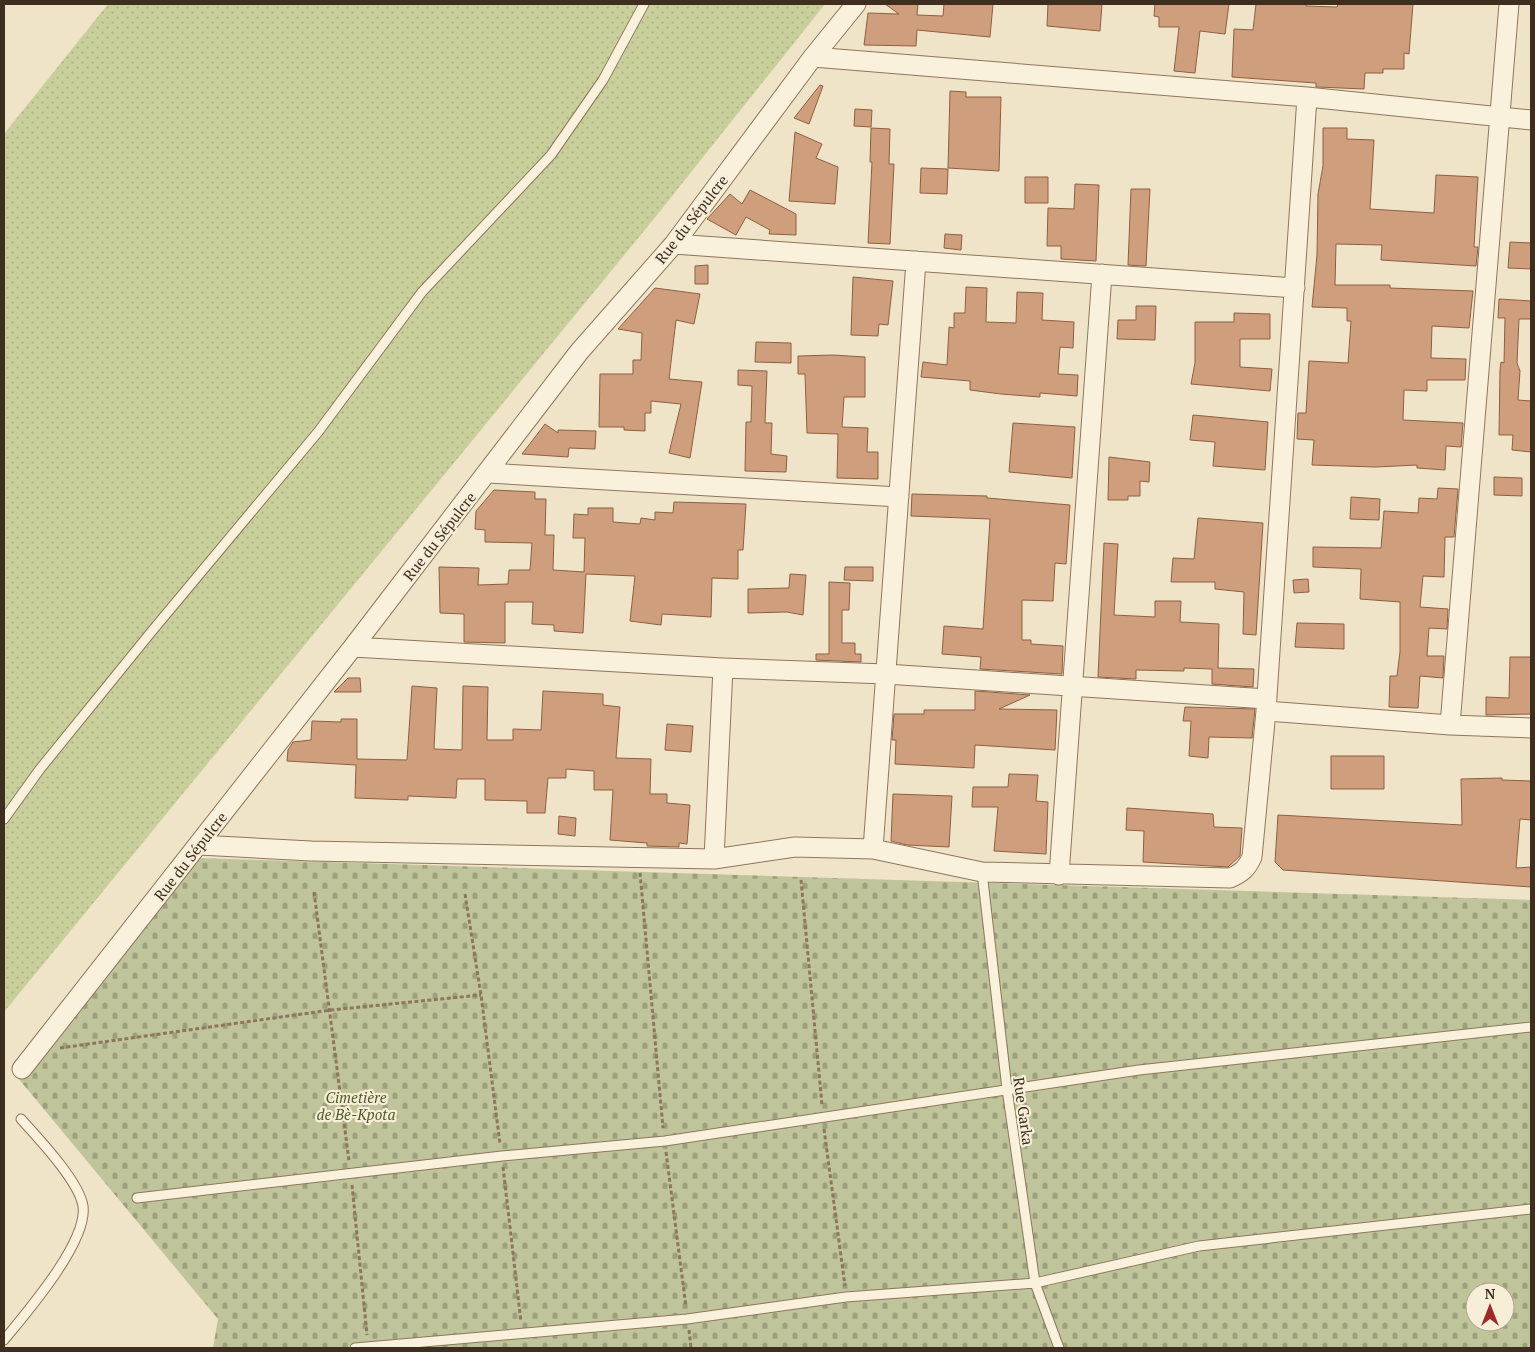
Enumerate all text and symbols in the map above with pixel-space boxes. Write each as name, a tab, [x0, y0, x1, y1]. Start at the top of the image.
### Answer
street label: Rue du Sépulcre	[650, 171, 732, 267]
street label: Rue du Sépulcre	[398, 488, 480, 584]
street label: Rue du Sépulcre	[149, 808, 231, 904]
street label: Rue Garka	[1009, 1076, 1039, 1147]
park label: Cimetière de Bè-Kpota	[317, 1087, 395, 1124]
north arrow	[1465, 1282, 1515, 1332]
text: N	[1485, 1284, 1496, 1303]

